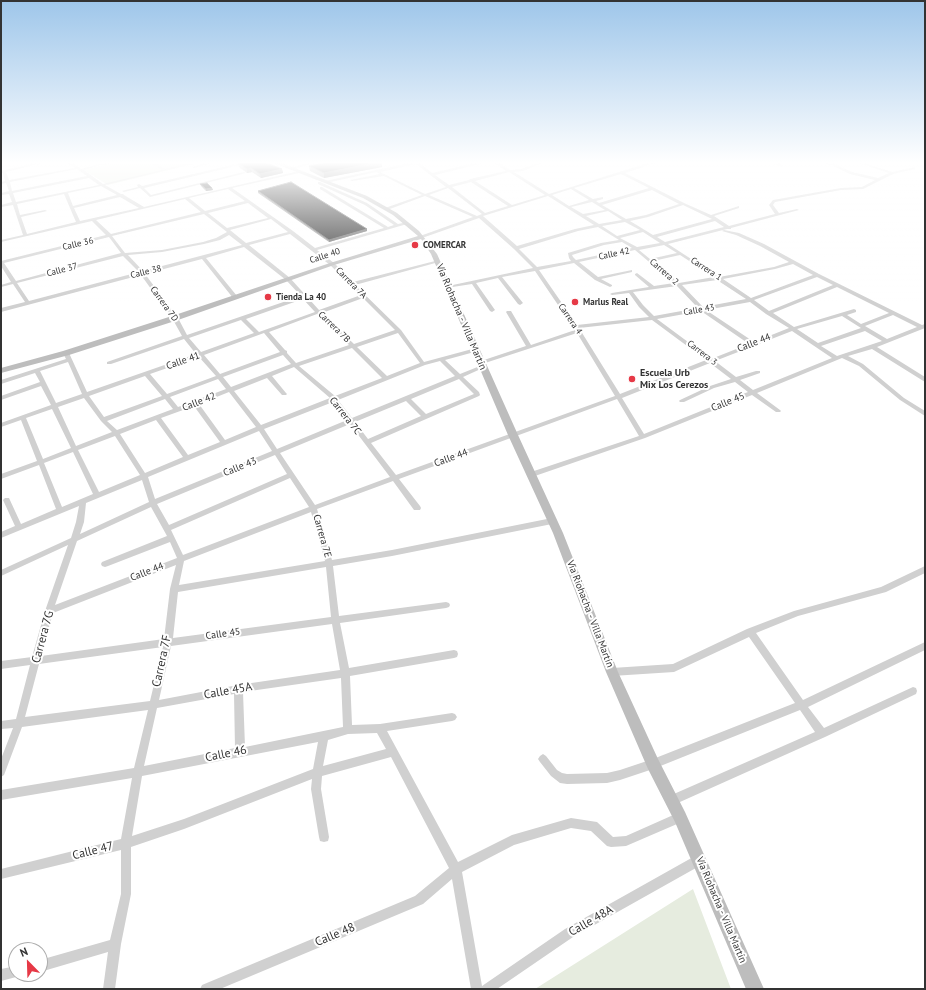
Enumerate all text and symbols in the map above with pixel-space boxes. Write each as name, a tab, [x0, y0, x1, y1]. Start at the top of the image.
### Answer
street label: Calle 36	[61, 235, 95, 253]
marker: COMERCAR	[410, 240, 420, 250]
place label: COMERCAR	[423, 240, 466, 250]
street label: Calle 42	[597, 245, 631, 263]
street label: Calle 40	[308, 246, 342, 266]
street label: Carrera 1	[688, 255, 724, 283]
street label: Carrera 2	[647, 256, 681, 288]
street label: Calle 37	[45, 261, 79, 279]
street label: Vía Riohacha - Villa Martín	[433, 262, 489, 372]
street label: Calle 38	[129, 263, 163, 281]
street label: Carrera 7A	[333, 265, 369, 301]
street label: Carrera 7D	[148, 284, 180, 324]
marker: Tienda La 40	[263, 292, 273, 302]
place label: Tienda La 40	[276, 292, 326, 302]
marker: Marlus Real	[570, 297, 580, 307]
place label: Marlus Real	[583, 297, 628, 307]
street label: Carrera 4	[556, 301, 584, 337]
street label: Calle 43	[683, 302, 715, 318]
street label: Carrera 7B	[316, 309, 352, 345]
street label: Calle 44	[736, 331, 772, 355]
street label: Carrera 3	[685, 338, 719, 368]
street label: Calle 41	[165, 350, 201, 372]
place label: Escuela Urb Mix Los Cerezos	[640, 367, 708, 390]
marker: Escuela Urb Mix Los Cerezos	[627, 374, 637, 384]
street label: Calle 42	[181, 390, 217, 414]
street label: Calle 45	[710, 390, 746, 414]
street label: Carrera 7C	[327, 395, 363, 437]
street label: Calle 44	[433, 446, 469, 470]
street label: Calle 43	[222, 455, 258, 479]
street label: Carrera 7E	[310, 513, 334, 559]
street label: Vía Riohacha - Villa Martín	[564, 559, 616, 669]
street label: Calle 44	[129, 560, 165, 584]
street label: Carrera 7G	[29, 609, 57, 665]
street label: Calle 45	[205, 626, 241, 642]
street label: Carrera 7F	[149, 634, 175, 688]
street label: Calle 45A	[203, 680, 253, 702]
street label: Calle 46	[204, 743, 248, 765]
street label: Calle 47	[71, 839, 115, 863]
street label: Vía Riohacha - Villa Martín	[693, 855, 749, 965]
street label: Calle 48A	[566, 903, 616, 939]
street label: Calle 48	[313, 920, 357, 950]
north arrow	[8, 942, 48, 982]
text: N	[18, 944, 30, 960]

